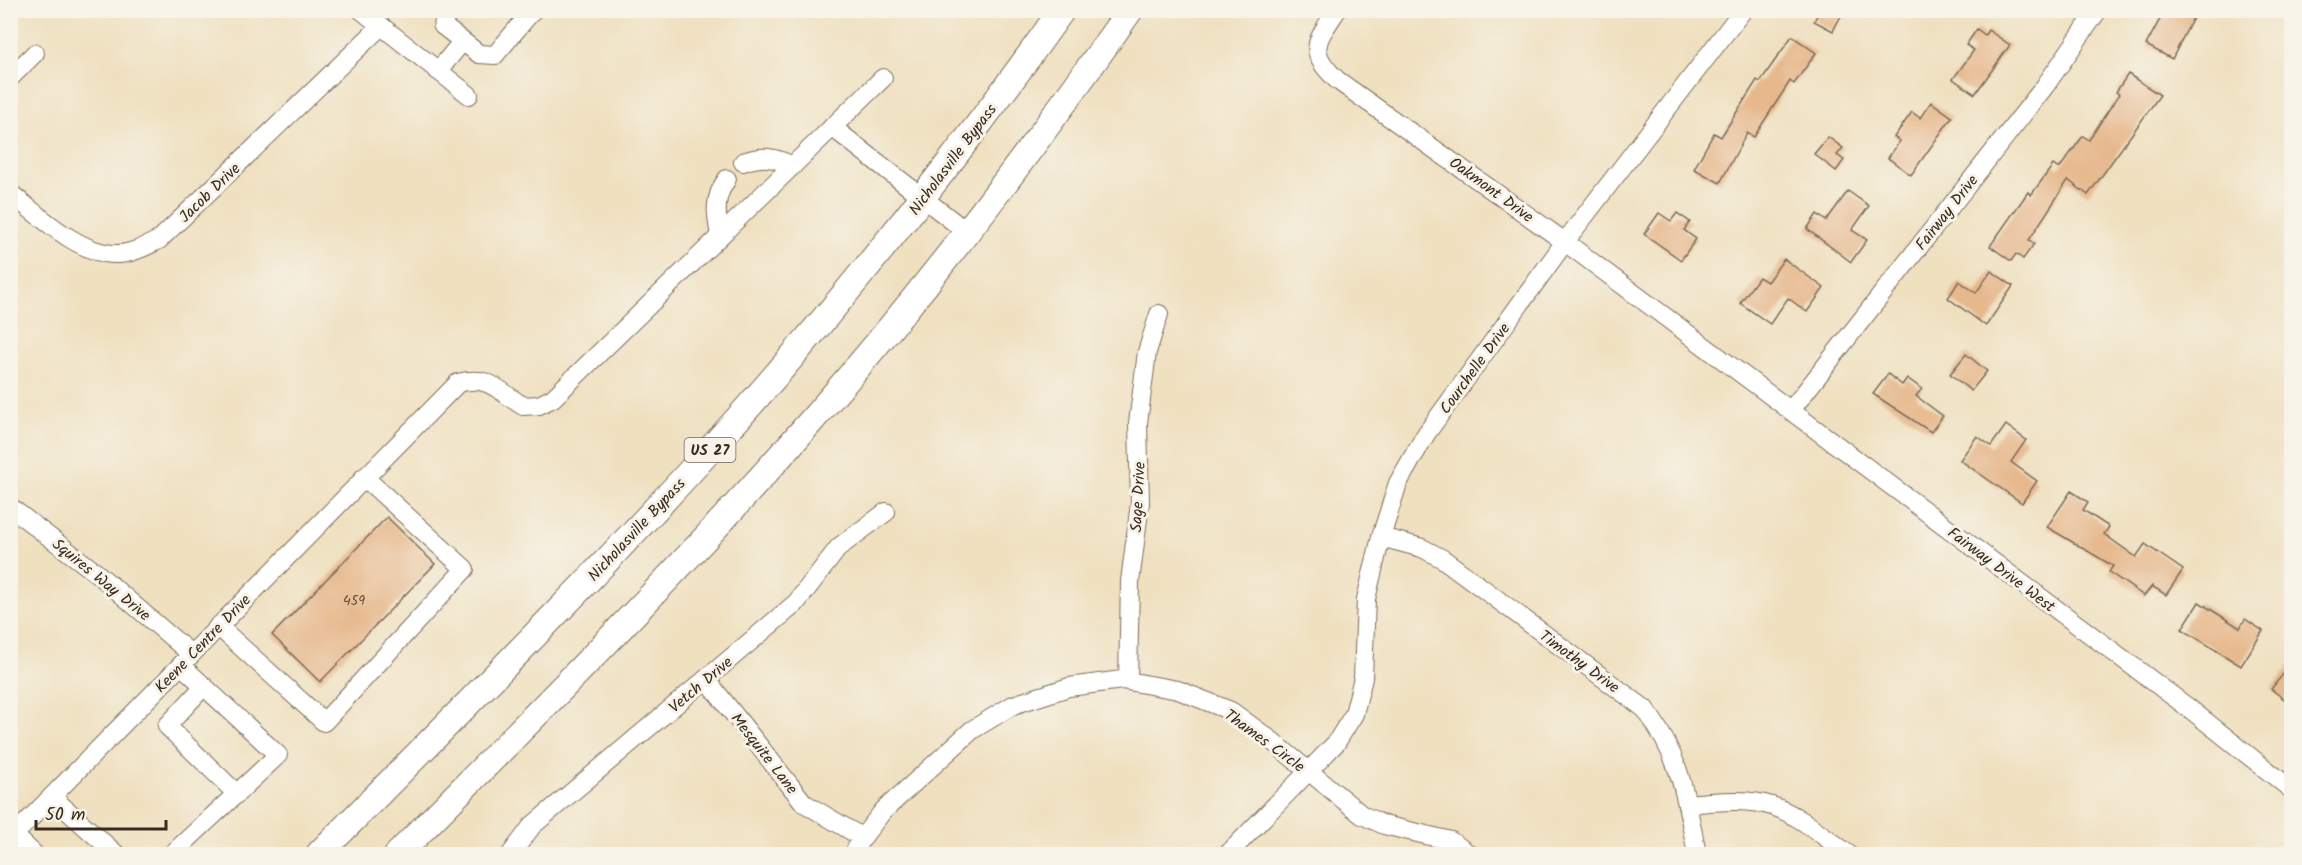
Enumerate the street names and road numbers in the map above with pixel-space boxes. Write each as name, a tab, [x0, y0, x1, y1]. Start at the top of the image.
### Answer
street label: Nicholasville Bypass	[903, 99, 1004, 221]
street label: Oakmont Drive	[1444, 151, 1539, 230]
street label: Jacob Drive	[173, 157, 247, 229]
street label: Fairway Drive	[1909, 170, 1985, 256]
street label: Courchelle Drive	[1433, 318, 1517, 420]
road number: US 27	[684, 438, 736, 462]
street label: Sage Drive	[1124, 461, 1153, 533]
street label: Nicholasville Bypass	[582, 472, 692, 588]
street label: Fairway Drive West	[1942, 521, 2061, 620]
street label: Squires Way Drive	[46, 532, 156, 628]
street label: Keene Centre Drive	[149, 589, 257, 699]
street label: Timothy Drive	[1534, 624, 1625, 700]
street label: Vetch Drive	[663, 651, 739, 720]
street label: Thames Circle	[1218, 703, 1310, 779]
street label: Mesquite Lane	[724, 708, 804, 800]

